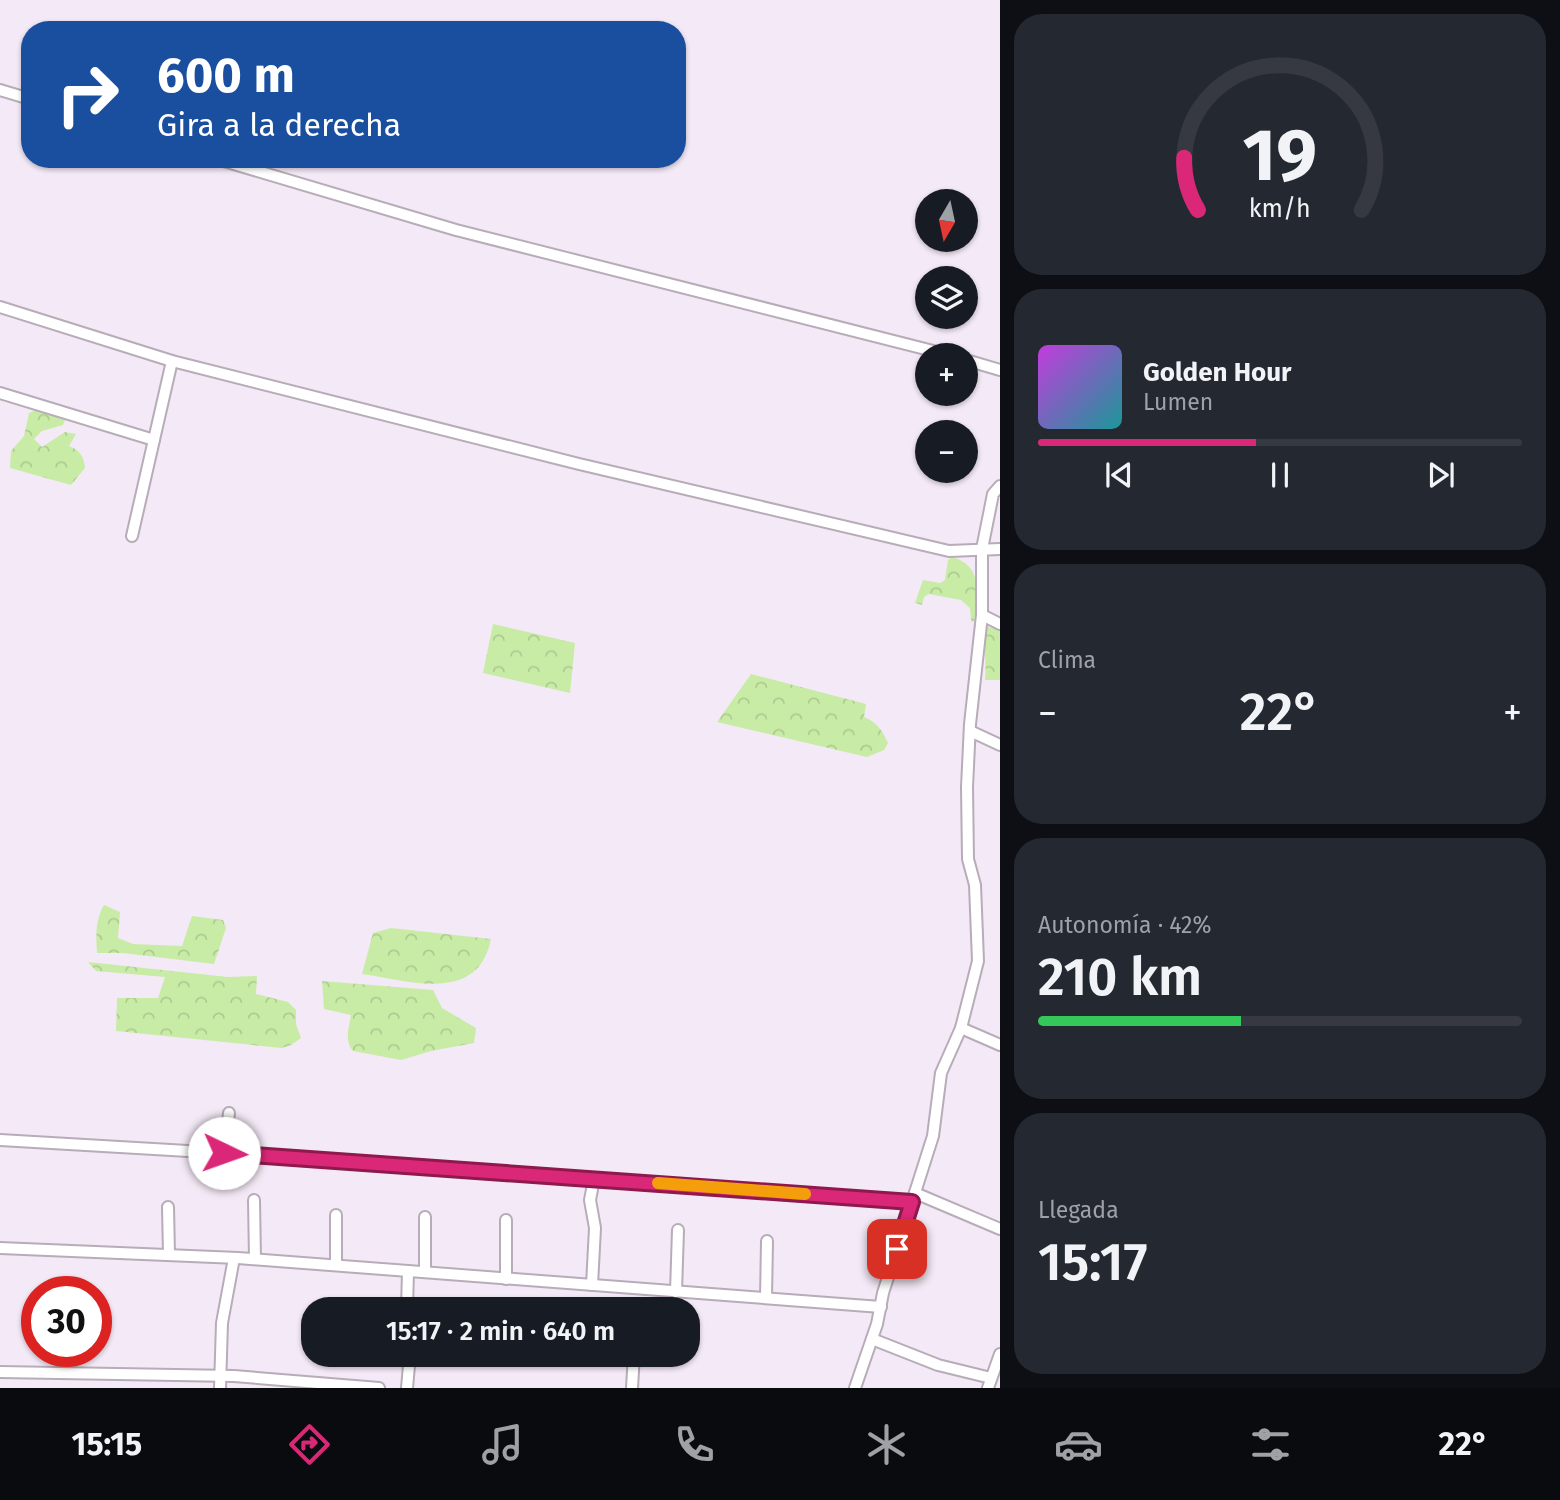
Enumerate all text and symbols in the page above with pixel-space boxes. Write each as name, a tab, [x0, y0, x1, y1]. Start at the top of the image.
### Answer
text: 600 m	[157, 46, 295, 105]
icon: right	[42, 49, 133, 140]
text: Gira a la derecha	[157, 106, 401, 144]
text: 19	[1243, 113, 1317, 200]
north arrow	[915, 189, 978, 252]
map controls	[915, 189, 978, 483]
text: km/h	[1249, 194, 1311, 224]
button: layers	[915, 266, 978, 329]
button: +	[915, 343, 978, 406]
text: Golden Hour	[1143, 357, 1291, 388]
text: Lumen	[1143, 388, 1213, 416]
button: −	[915, 420, 978, 483]
icon: previous	[1100, 456, 1138, 494]
icon: pause	[1261, 456, 1299, 494]
icon: next	[1422, 456, 1460, 494]
text: Clima	[1038, 646, 1096, 674]
text: 22°	[1240, 681, 1320, 744]
text: −	[1038, 690, 1057, 736]
text: +	[1503, 690, 1522, 736]
text: Autonomía · 42%	[1038, 911, 1211, 939]
text: 210 km	[1038, 946, 1202, 1009]
position arrow	[187, 1116, 261, 1190]
text: Llegada	[1038, 1196, 1119, 1224]
pin	[867, 1219, 927, 1279]
icon: arrive	[878, 1230, 916, 1268]
text: 15:17	[1038, 1231, 1148, 1294]
speed limit sign: 30	[21, 1276, 112, 1367]
text: 15:17 · 2 min · 640 m	[386, 1316, 615, 1347]
icon: directions	[285, 1420, 334, 1469]
icon: music	[478, 1420, 527, 1469]
icon: phone	[670, 1420, 719, 1469]
icon: climate	[862, 1420, 911, 1469]
icon: car	[1054, 1420, 1103, 1469]
icon: filters	[1246, 1420, 1295, 1469]
text: 15:15	[72, 1425, 142, 1463]
text: 22°	[1439, 1425, 1488, 1463]

